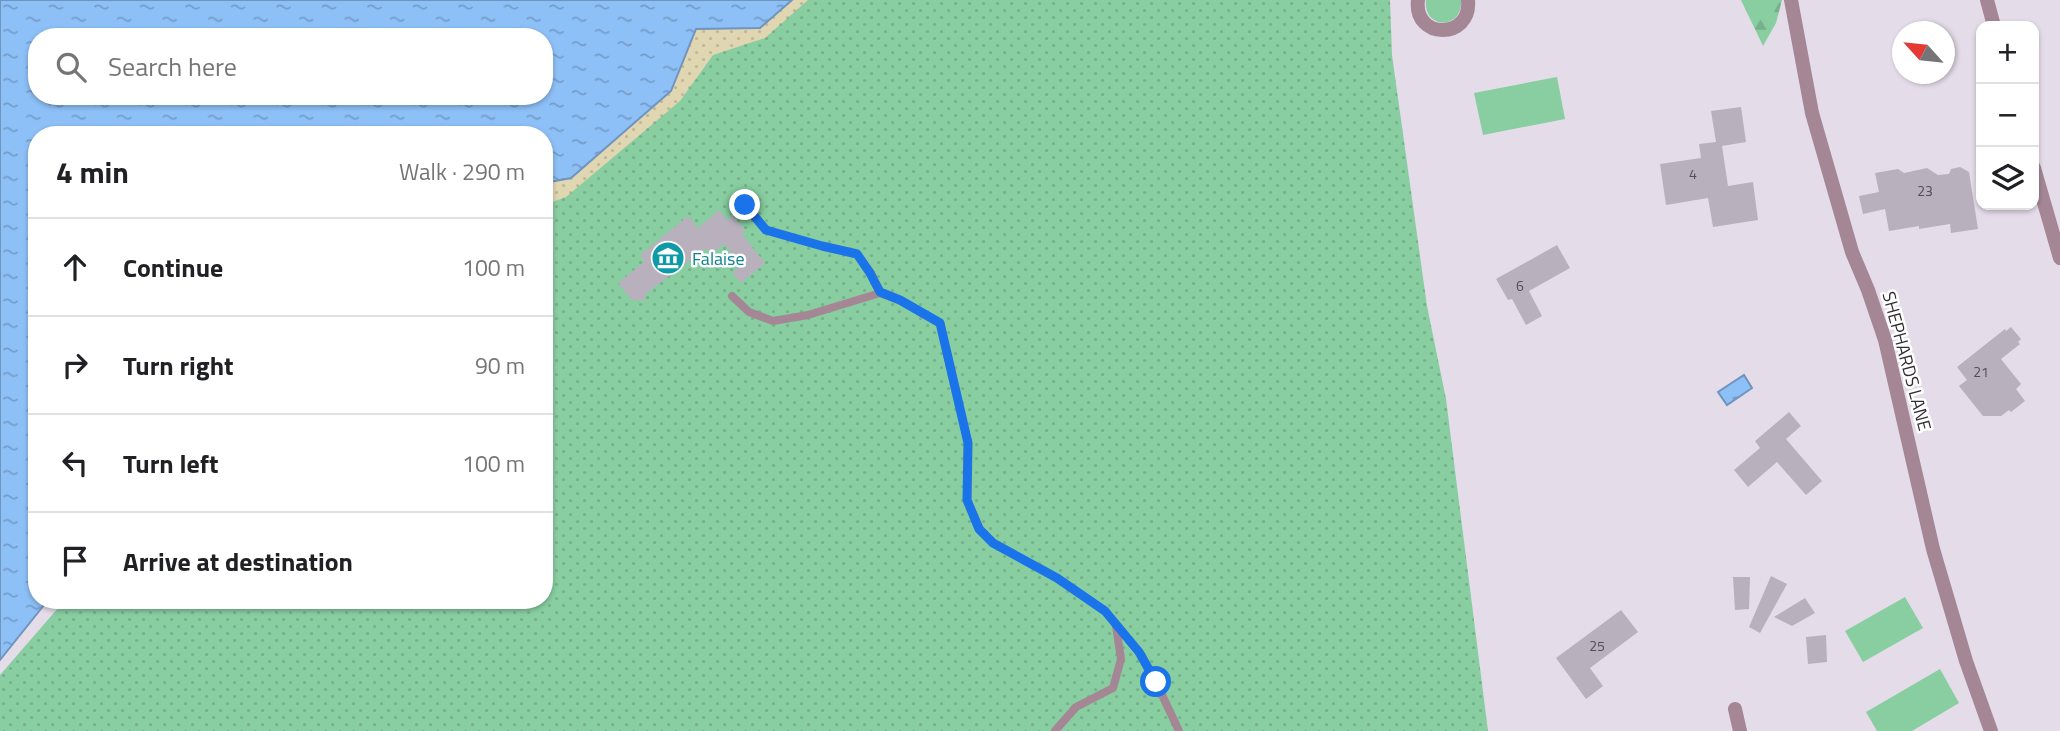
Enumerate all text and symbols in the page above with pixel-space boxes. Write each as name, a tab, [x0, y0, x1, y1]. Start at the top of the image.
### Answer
north arrow	[1892, 21, 1955, 84]
map controls	[1976, 21, 2039, 210]
button: +	[1976, 21, 2039, 84]
search box	[28, 28, 553, 105]
text: Search here	[108, 47, 237, 86]
icon: search	[52, 48, 90, 86]
button: −	[1976, 84, 2039, 147]
button: layers	[1976, 147, 2039, 210]
text: 4 min	[56, 149, 129, 195]
text: Walk · 290 m	[399, 154, 525, 189]
house number: 4	[1689, 163, 1697, 184]
house number: 23	[1917, 180, 1933, 201]
route end	[729, 189, 760, 220]
museum icon: Falaise	[649, 239, 687, 277]
place label: Falaise	[692, 245, 744, 272]
icon: ahead	[56, 248, 94, 286]
text: Continue	[123, 248, 223, 287]
text: 100 m	[462, 250, 525, 285]
house number: 6	[1516, 275, 1524, 296]
street label: SHEPHARDS LANE	[1875, 288, 1939, 434]
icon: right	[56, 346, 94, 384]
text: Turn right	[123, 346, 234, 385]
text: 90 m	[475, 348, 525, 383]
house number: 21	[1973, 361, 1989, 382]
icon: left	[56, 444, 94, 482]
text: Turn left	[123, 444, 218, 483]
text: 100 m	[462, 446, 525, 481]
icon: arrive	[56, 542, 94, 580]
text: Arrive at destination	[123, 542, 353, 581]
house number: 25	[1589, 635, 1605, 656]
route start	[1140, 666, 1171, 697]

